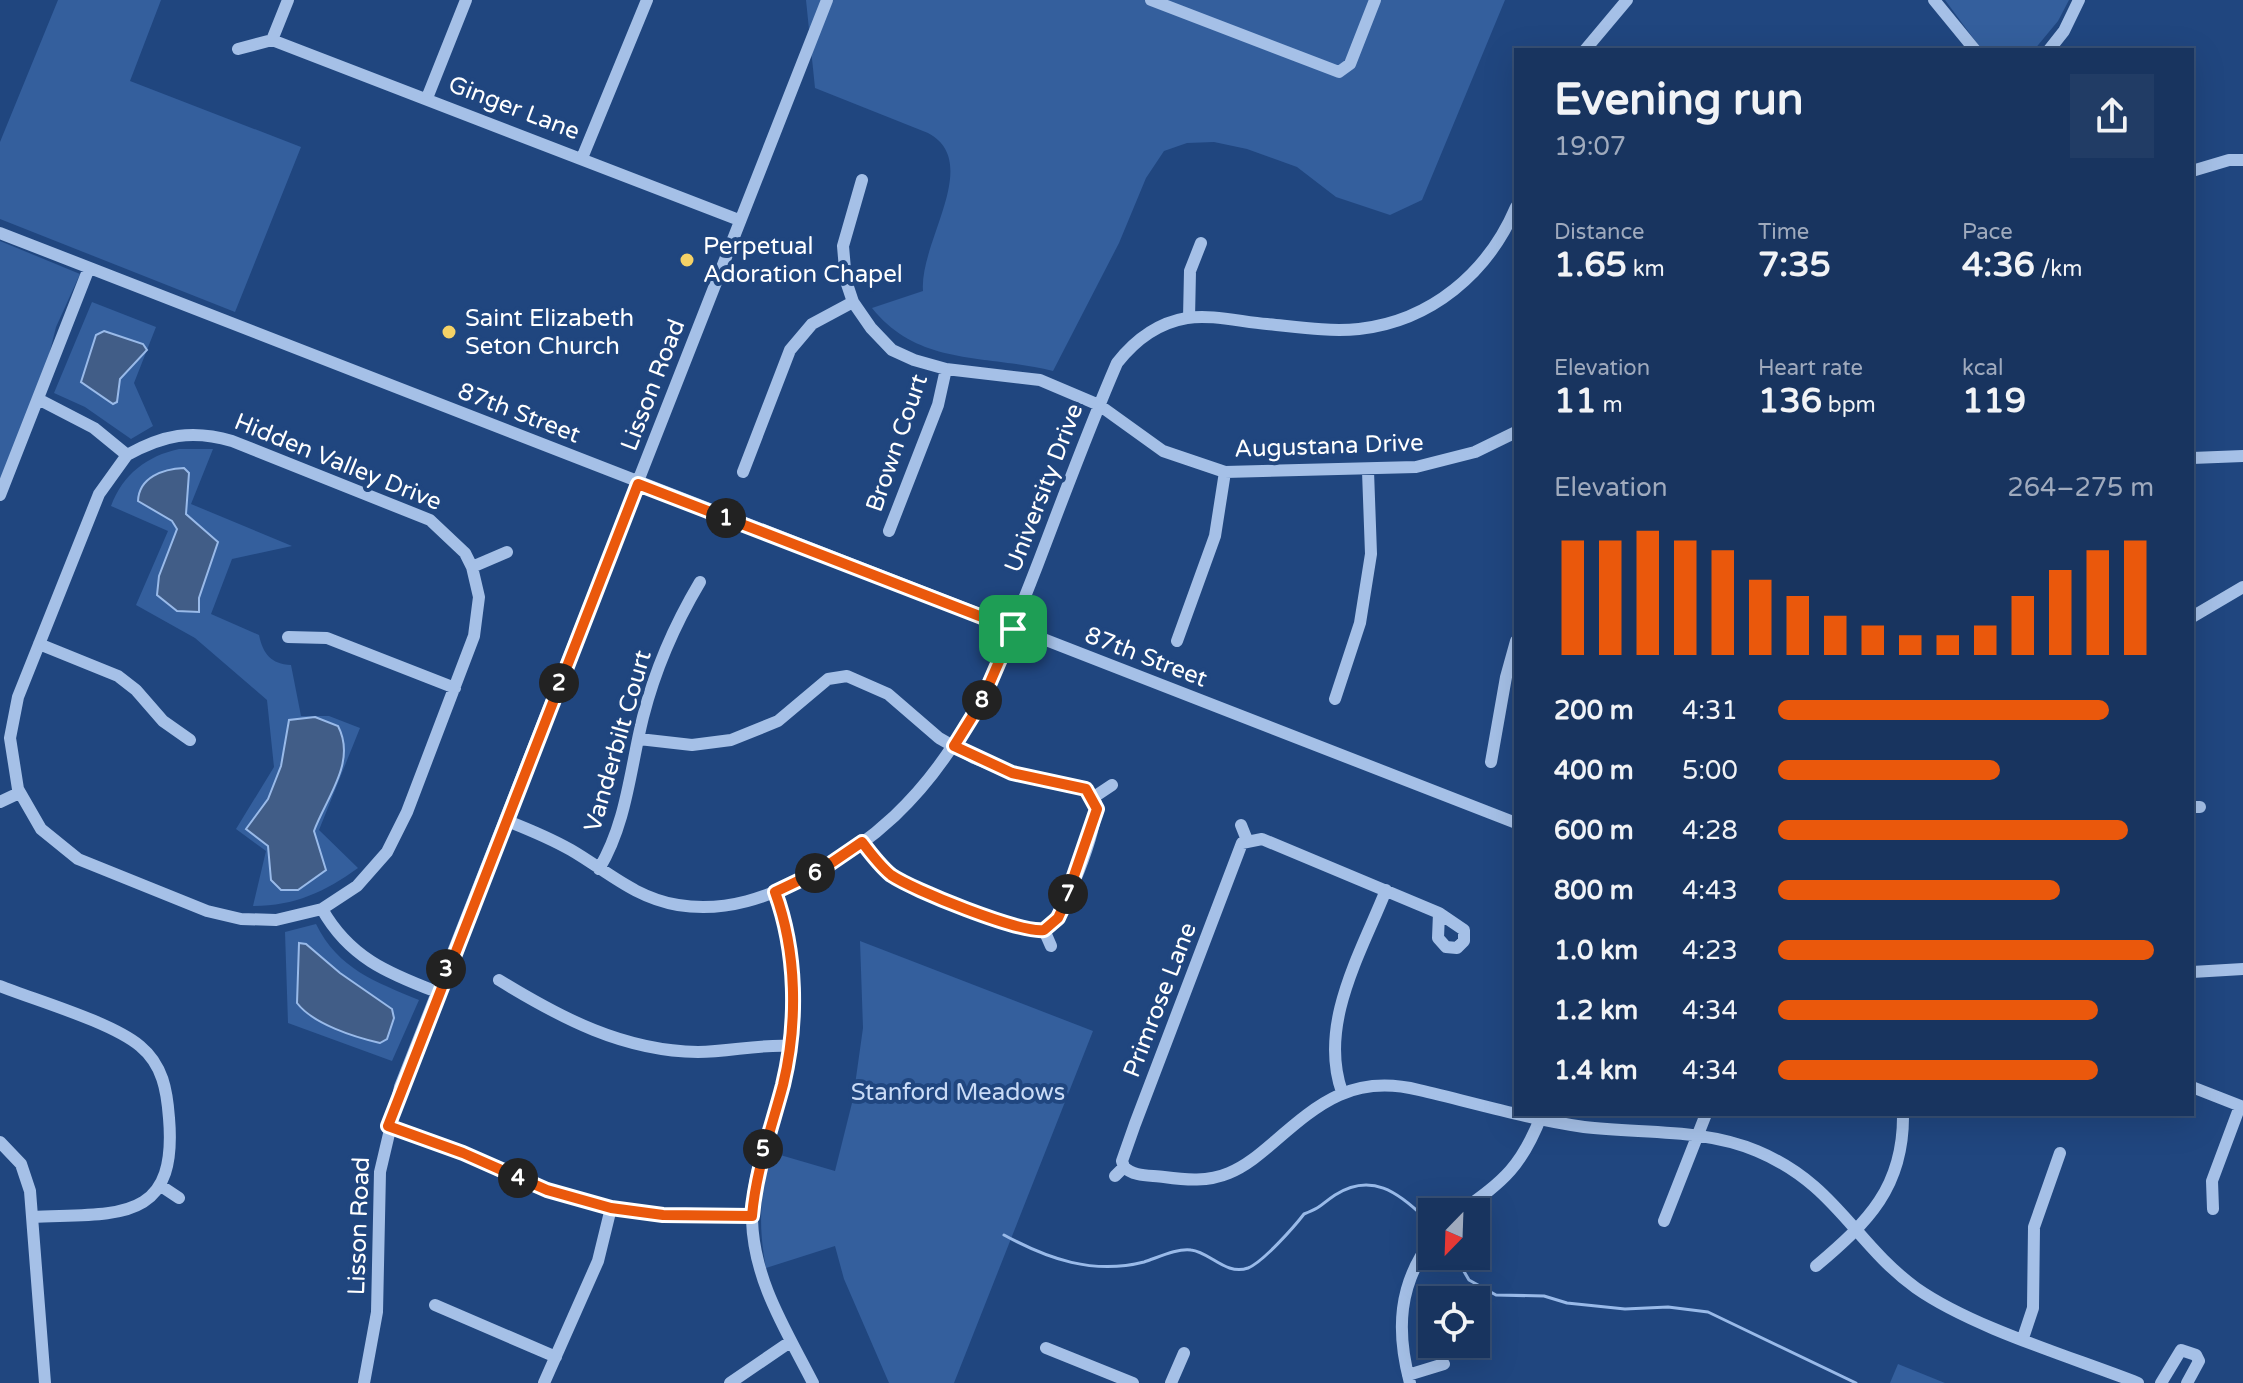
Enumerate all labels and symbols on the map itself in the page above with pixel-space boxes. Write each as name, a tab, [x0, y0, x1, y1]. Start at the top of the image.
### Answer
street label: Ginger Lane	[444, 70, 584, 146]
place label: Perpetual Adoration Chapel	[703, 232, 903, 289]
marker: Perpetual Adoration Chapel	[678, 251, 696, 269]
place label: Saint Elizabeth Seton Church	[465, 304, 634, 361]
street label: Lisson Road	[615, 315, 691, 455]
marker: Saint Elizabeth Seton Church	[440, 323, 458, 341]
street label: Brown Court	[860, 370, 934, 516]
street label: 87th Street	[454, 376, 584, 450]
street label: University Drive	[998, 399, 1090, 577]
street label: Hidden Valley Drive	[230, 407, 446, 517]
street label: Augustana Drive	[1234, 428, 1424, 464]
pin: 1	[706, 498, 746, 538]
pin	[979, 595, 1047, 663]
street label: 87th Street	[1081, 620, 1211, 694]
street label: Vanderbilt Court	[578, 647, 658, 835]
pin: 2	[539, 663, 579, 703]
pin: 8	[962, 680, 1002, 720]
pin: 6	[795, 853, 835, 893]
pin: 7	[1048, 874, 1088, 914]
street label: Primrose Lane	[1117, 919, 1203, 1081]
pin: 3	[426, 949, 466, 989]
park label: Stanford Meadows	[851, 1078, 1065, 1107]
pin: 5	[743, 1129, 783, 1169]
street label: Lisson Road	[342, 1156, 376, 1296]
pin: 4	[498, 1158, 538, 1198]
north arrow	[1418, 1198, 1490, 1270]

